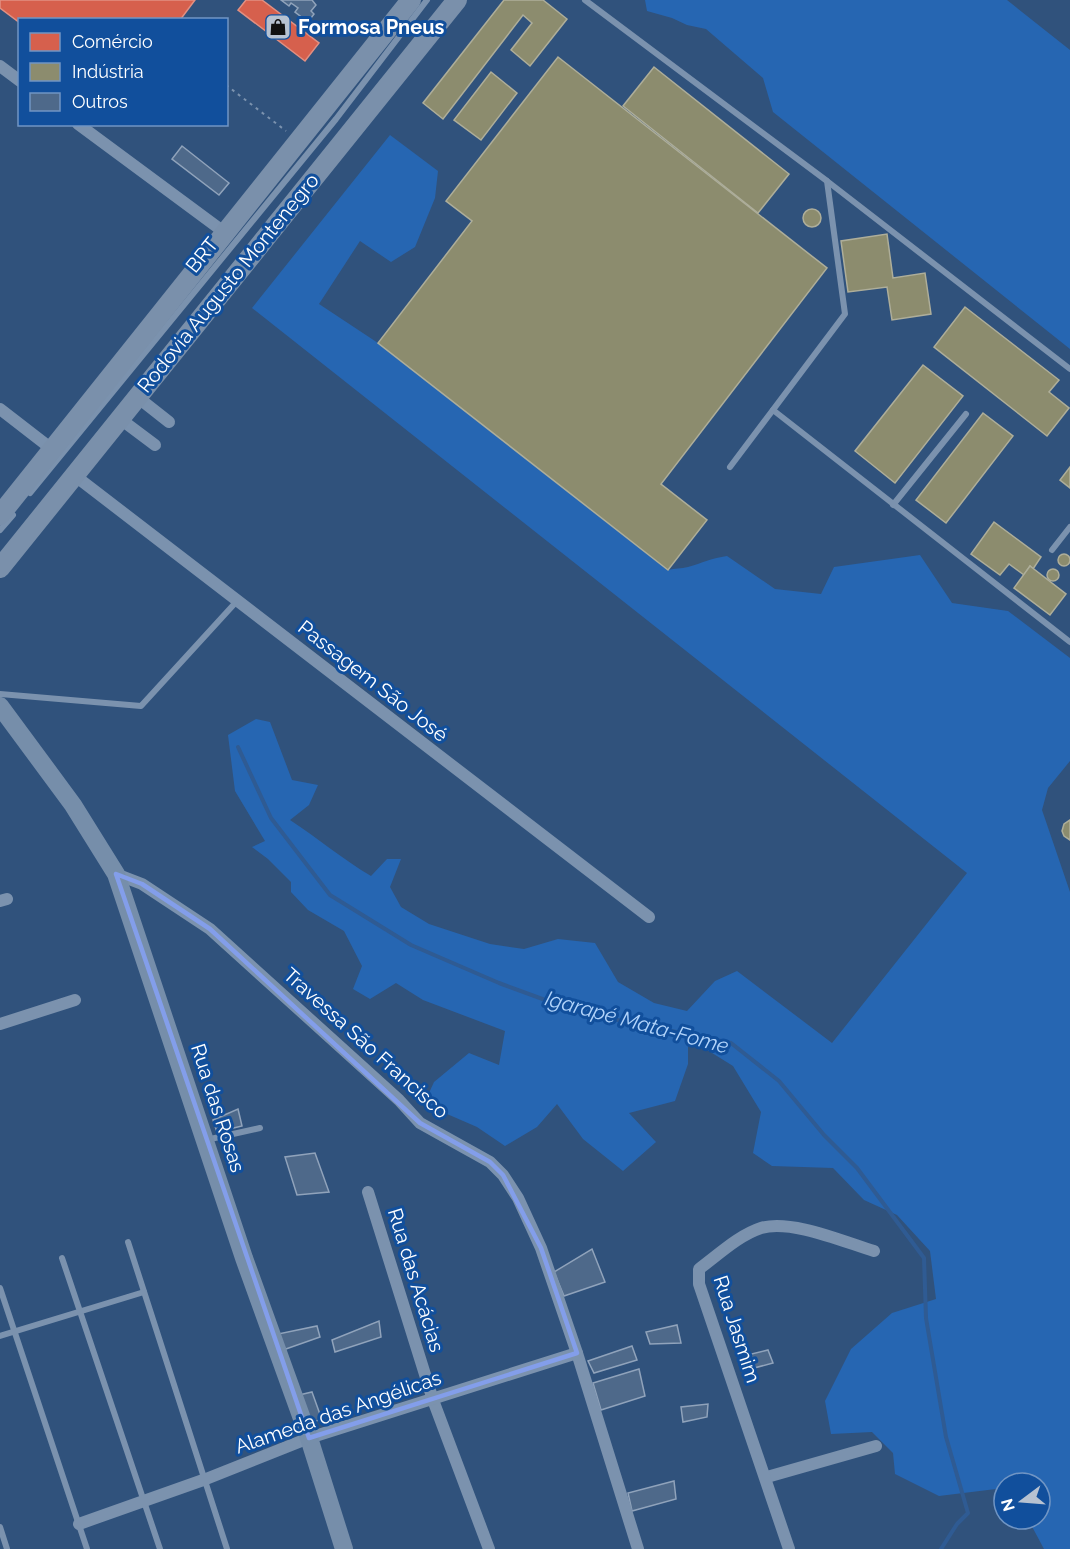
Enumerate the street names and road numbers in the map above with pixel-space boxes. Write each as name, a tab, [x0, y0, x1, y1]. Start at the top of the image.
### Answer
street label: Rodovia Augusto Montenegro	[132, 168, 324, 397]
street label: BRT	[181, 233, 223, 277]
street label: Passagem São José	[293, 615, 453, 747]
street label: Travessa São Francisco	[279, 963, 454, 1123]
street label: Rua das Rosas	[186, 1041, 250, 1175]
street label: Rua das Acácias	[383, 1205, 449, 1355]
street label: Rua Jasmim	[708, 1272, 766, 1386]
street label: Alameda das Angélicas	[232, 1365, 444, 1459]

